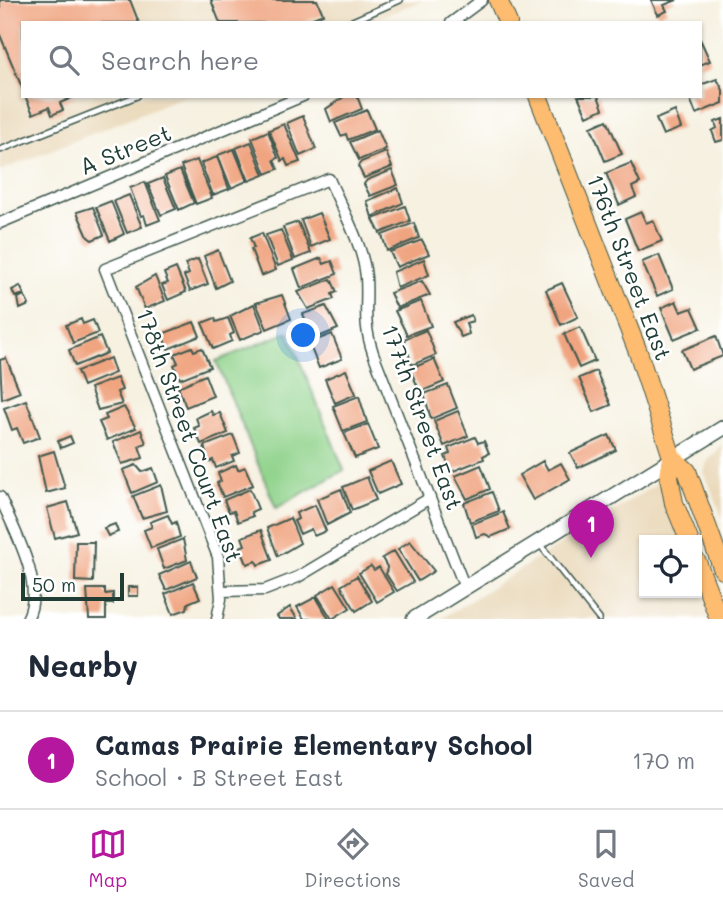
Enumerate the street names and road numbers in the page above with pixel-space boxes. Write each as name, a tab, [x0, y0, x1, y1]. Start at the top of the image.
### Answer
street label: A Street	[75, 117, 175, 181]
street label: 176th Street East	[581, 170, 679, 364]
street label: 178th Street Court East	[130, 304, 250, 566]
street label: 177th Street East	[375, 320, 471, 514]

